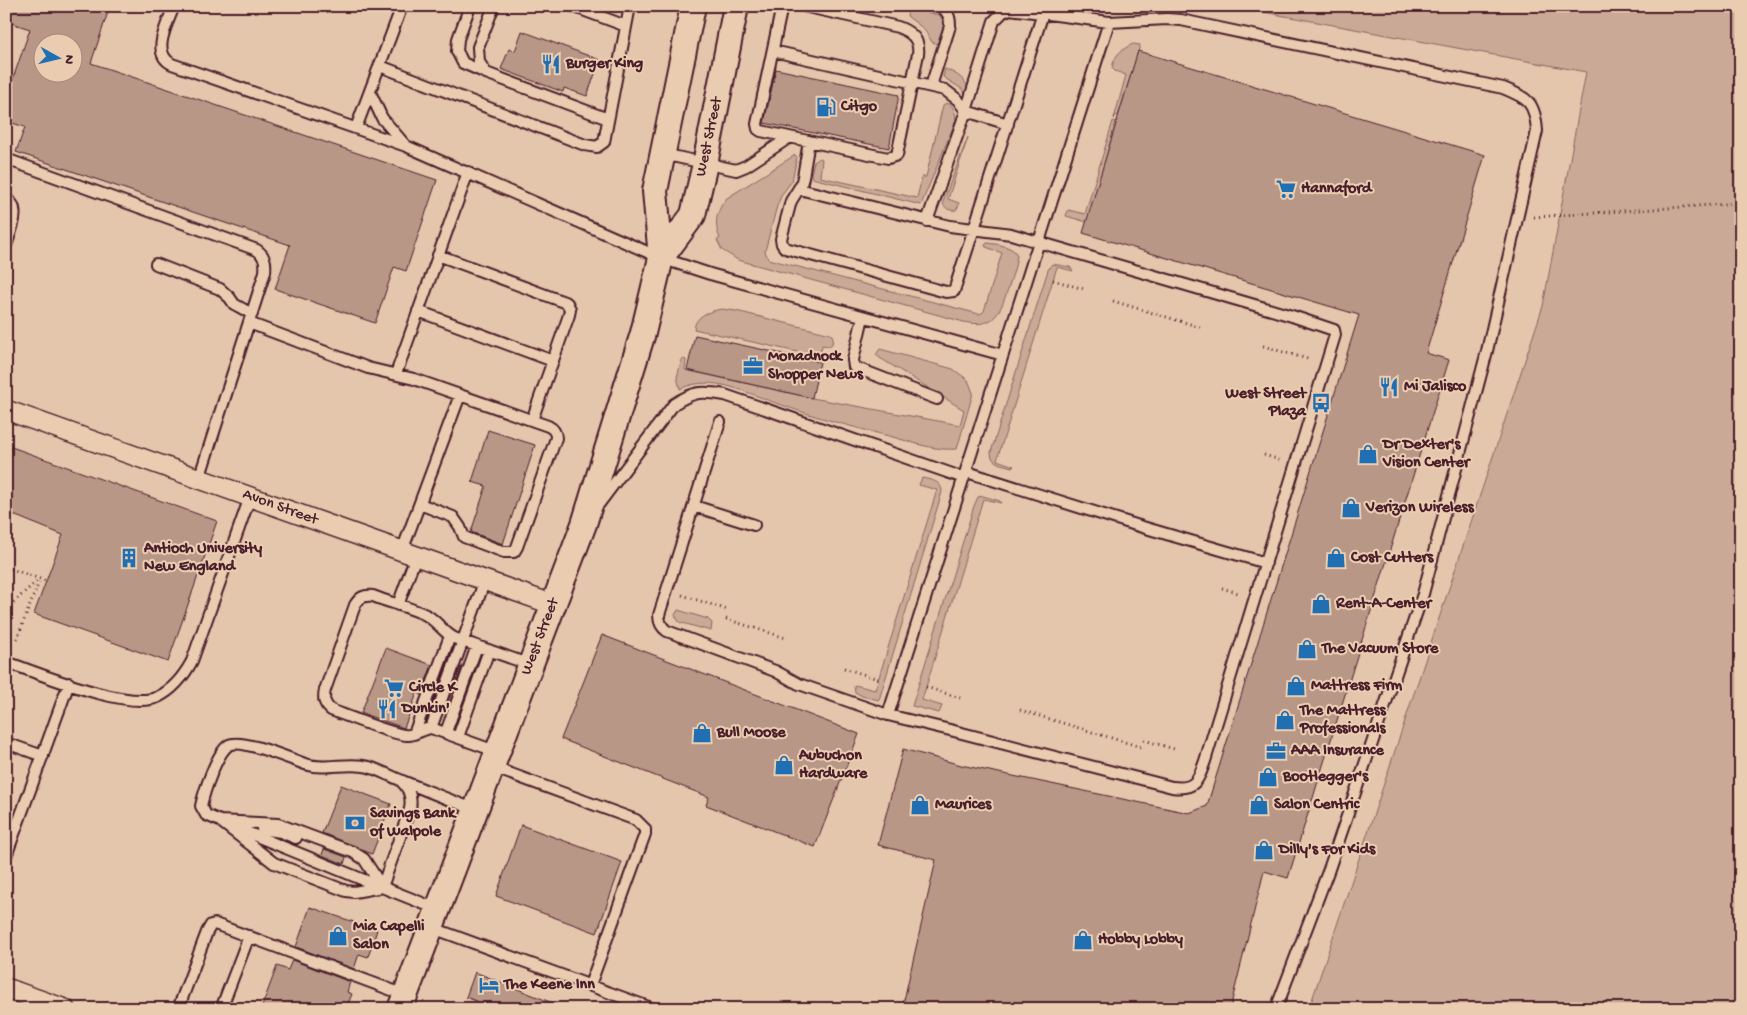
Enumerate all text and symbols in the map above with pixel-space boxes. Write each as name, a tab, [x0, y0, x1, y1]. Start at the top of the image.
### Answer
north arrow	[32, 32, 82, 82]
restaurant icon: Burger King	[540, 53, 562, 75]
text: N	[59, 54, 77, 65]
place label: Burger King	[565, 55, 643, 74]
street label: West Street	[692, 94, 728, 178]
fuel station icon: Citgo	[815, 96, 837, 118]
place label: Citgo	[840, 98, 878, 117]
supermarket icon: Hannaford	[1275, 178, 1297, 200]
place label: Hannaford	[1301, 179, 1373, 199]
place label: Monadnock Shopper News	[768, 348, 864, 385]
office icon: Monadnock Shopper News	[742, 355, 764, 377]
restaurant icon: Mi Jalisco	[1378, 376, 1400, 398]
place label: Mi Jalisco	[1404, 378, 1467, 397]
place label: West Street Plaza	[1224, 385, 1307, 422]
bus stop icon: West Street Plaza	[1310, 392, 1332, 414]
place label: Dr Dexter's Vision Center	[1381, 436, 1472, 473]
shop icon: Dr Dexter's Vision Center	[1357, 443, 1379, 465]
street label: Avon Street	[240, 486, 322, 531]
shop icon: Verizon Wireless	[1340, 497, 1362, 519]
place label: Verizon Wireless	[1365, 499, 1475, 518]
place label: Antioch University New England	[143, 540, 262, 577]
building icon: Antioch University New England	[118, 547, 140, 569]
shop icon: Cost Cutters	[1325, 547, 1347, 569]
place label: Cost Cutters	[1350, 549, 1434, 568]
shop icon: Rent-A-Center	[1310, 593, 1332, 615]
street label: West Street	[518, 595, 565, 678]
place label: Rent-A-Center	[1335, 595, 1434, 614]
shop icon: The Vacuum Store	[1296, 638, 1318, 660]
place label: The Vacuum Store	[1320, 640, 1439, 659]
shop icon: Mattress Firm	[1285, 675, 1307, 697]
supermarket icon: Circle K	[383, 677, 405, 699]
place label: Mattress Firm	[1311, 677, 1403, 696]
place label: Circle K	[408, 679, 459, 698]
restaurant icon: Dunkin'	[376, 698, 398, 720]
place label: Dunkin'	[400, 700, 450, 719]
place label: The Mattress Professionals	[1298, 702, 1387, 739]
shop icon: The Mattress Professionals	[1274, 709, 1296, 731]
shop icon: Bull Moose	[691, 722, 713, 744]
place label: Bull Moose	[716, 724, 786, 743]
office icon: AAA Insurance	[1265, 740, 1287, 762]
place label: AAA Insurance	[1290, 742, 1385, 761]
place label: Aubuchon Hardware	[798, 747, 868, 784]
shop icon: Aubuchon Hardware	[773, 754, 795, 776]
shop icon: Bootlegger's	[1257, 766, 1279, 788]
place label: Bootlegger's	[1282, 768, 1369, 787]
shop icon: Maurices	[909, 794, 931, 816]
shop icon: Salon Centric	[1248, 794, 1270, 816]
place label: Maurices	[935, 796, 992, 815]
place label: Salon Centric	[1274, 796, 1361, 815]
place label: Savings Bank of Walpole	[369, 805, 457, 842]
bank icon: Savings Bank of Walpole	[344, 812, 366, 834]
shop icon: Dilly's For Kids	[1253, 839, 1275, 861]
place label: Dilly's For Kids	[1277, 841, 1376, 860]
place label: Mia Capelli Salon	[353, 918, 425, 955]
shop icon: Mia Capelli Salon	[327, 925, 349, 947]
shop icon: Hobby Lobby	[1072, 929, 1094, 951]
place label: Hobby Lobby	[1098, 931, 1183, 950]
hotel icon: The Keene Inn	[478, 974, 500, 996]
place label: The Keene Inn	[502, 976, 595, 995]

